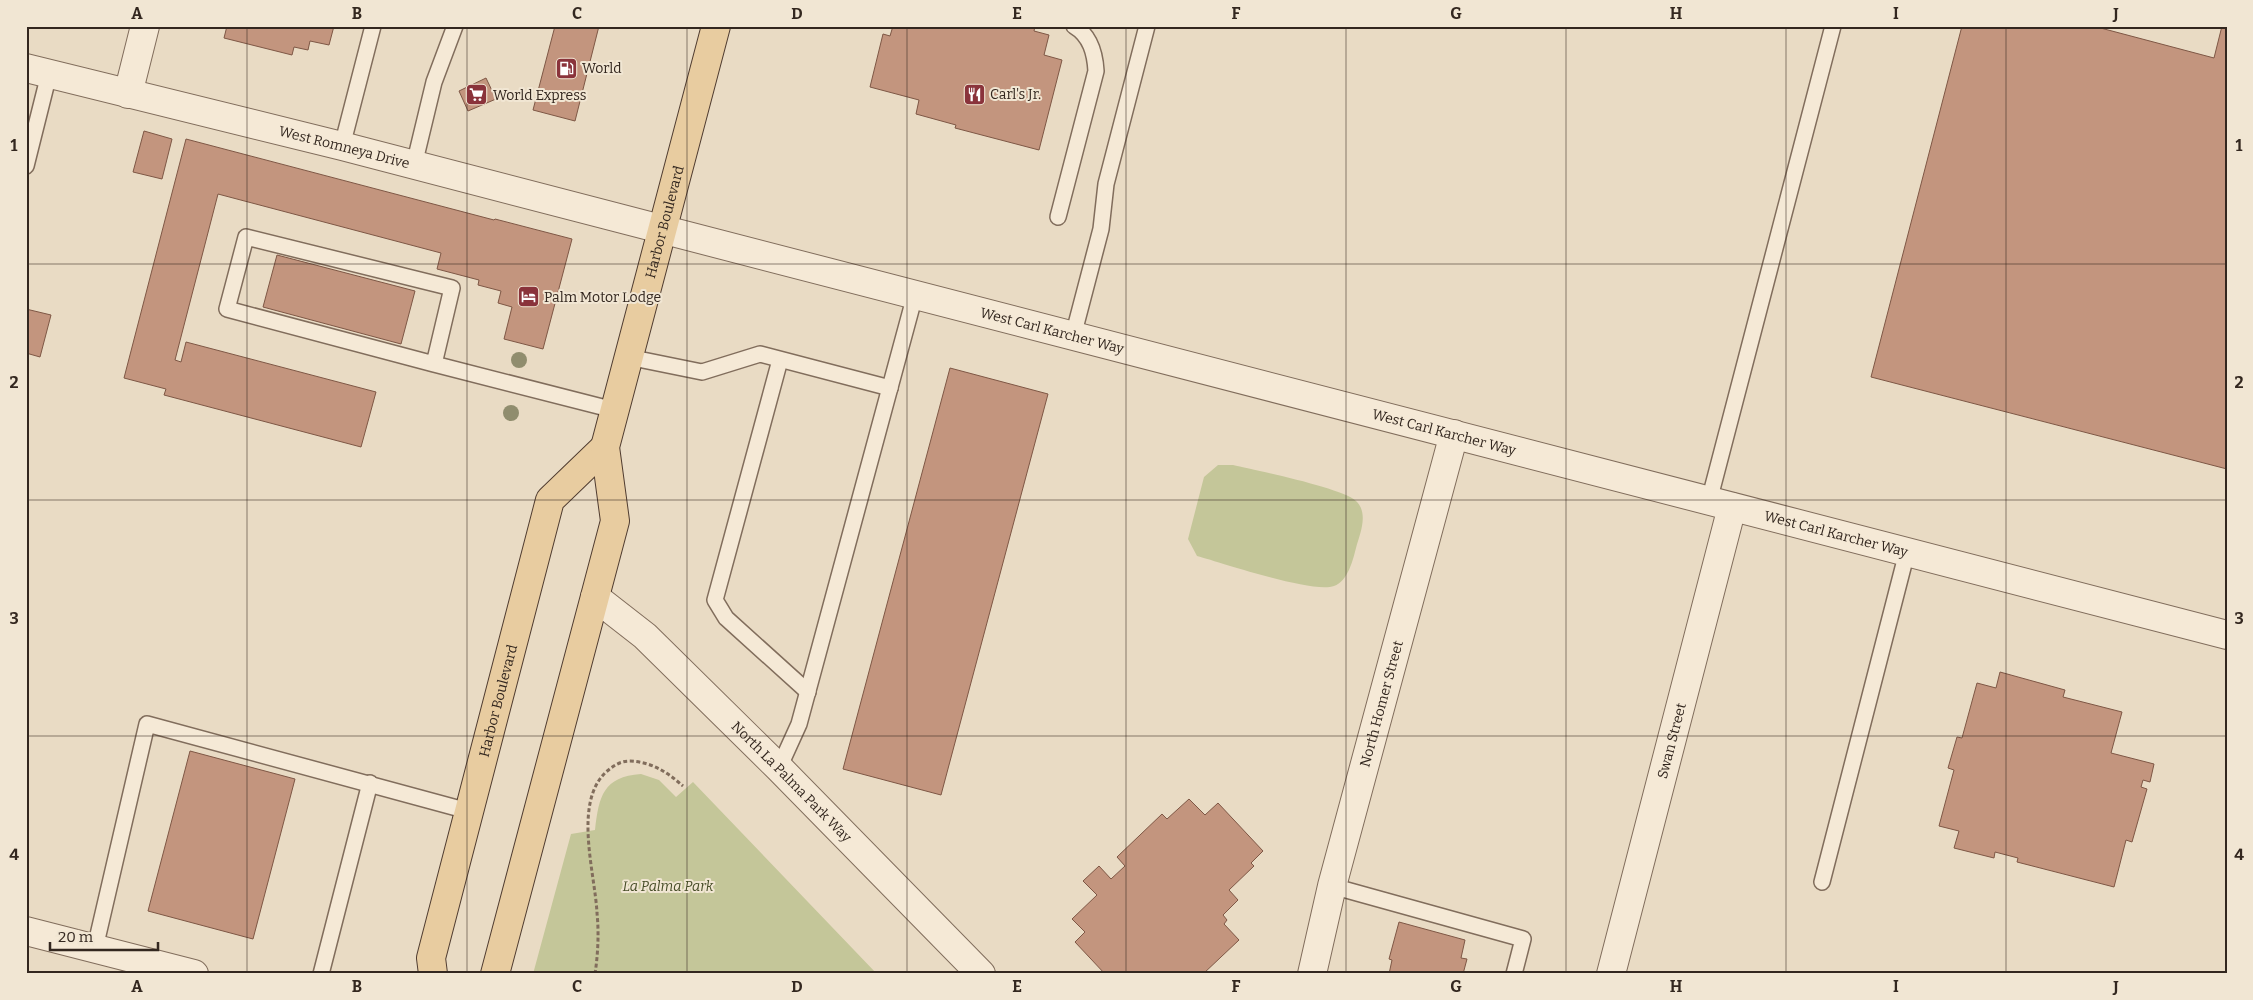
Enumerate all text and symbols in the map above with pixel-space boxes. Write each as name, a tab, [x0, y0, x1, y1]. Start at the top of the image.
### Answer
text: A	[131, 4, 143, 23]
text: B	[352, 4, 362, 23]
text: C	[572, 4, 582, 23]
text: D	[791, 4, 803, 23]
text: E	[1012, 4, 1022, 23]
text: F	[1232, 4, 1241, 23]
text: G	[1450, 4, 1462, 23]
text: H	[1670, 4, 1683, 23]
text: I	[1893, 4, 1899, 23]
text: J	[2112, 4, 2119, 23]
fuel station icon: World	[554, 56, 578, 80]
place label: World	[582, 60, 622, 77]
restaurant icon: Carl's Jr.	[962, 82, 986, 106]
supermarket icon: World Express	[465, 83, 489, 107]
place label: Carl's Jr.	[990, 86, 1041, 103]
place label: World Express	[493, 87, 587, 104]
street label: West Romneya Drive	[277, 123, 411, 172]
text: 1	[11, 136, 18, 155]
text: 1	[2236, 136, 2243, 155]
street label: Harbor Boulevard	[642, 164, 688, 280]
hotel icon: Palm Motor Lodge	[516, 285, 540, 309]
place label: Palm Motor Lodge	[544, 289, 661, 306]
street label: West Carl Karcher Way	[978, 304, 1126, 358]
text: 2	[9, 373, 19, 392]
text: 2	[2234, 373, 2244, 392]
street label: West Carl Karcher Way	[1370, 406, 1518, 459]
street label: West Carl Karcher Way	[1762, 507, 1910, 561]
text: 3	[9, 609, 19, 628]
text: 3	[2234, 609, 2244, 628]
street label: North Homer Street	[1356, 639, 1407, 769]
street label: Harbor Boulevard	[476, 643, 521, 759]
street label: Swan Street	[1654, 701, 1690, 781]
street label: North La Palma Park Way	[728, 718, 855, 846]
text: 4	[9, 845, 19, 864]
text: 4	[2234, 845, 2244, 864]
park label: La Palma Park	[623, 878, 714, 895]
scale bar	[50, 920, 158, 952]
text: 20 m	[58, 928, 94, 946]
text: A	[131, 977, 143, 996]
text: B	[352, 977, 362, 996]
text: C	[572, 977, 582, 996]
text: D	[791, 977, 803, 996]
text: E	[1012, 977, 1022, 996]
text: F	[1232, 977, 1241, 996]
text: G	[1450, 977, 1462, 996]
text: H	[1670, 977, 1683, 996]
text: I	[1893, 977, 1899, 996]
text: J	[2112, 977, 2119, 996]

